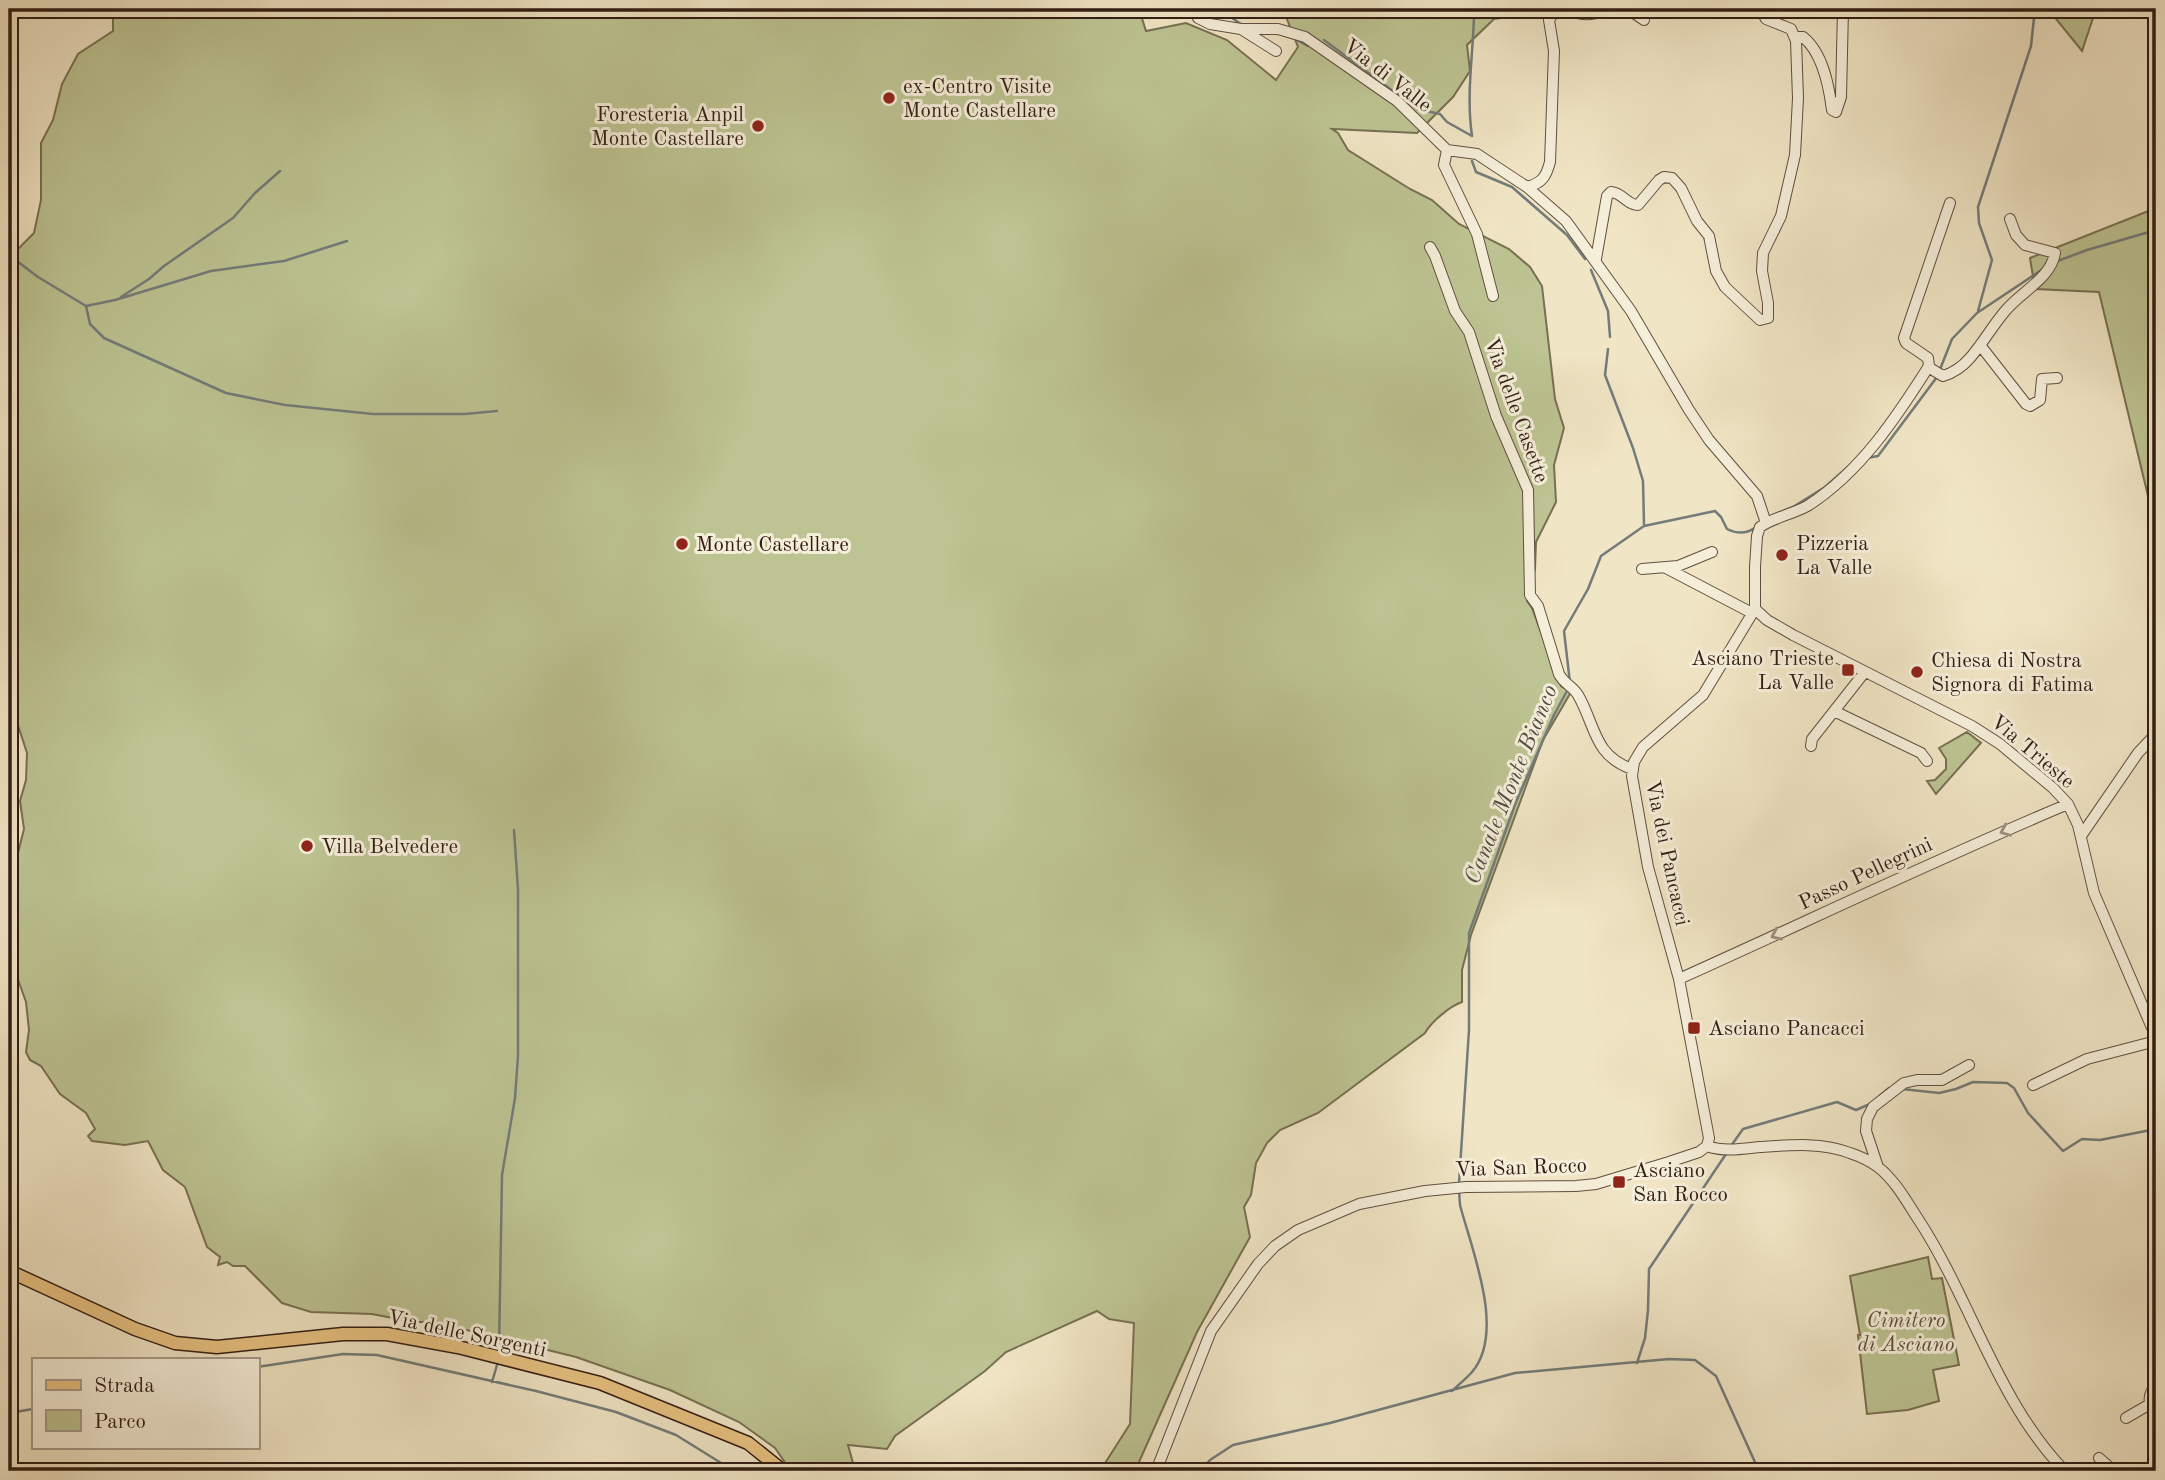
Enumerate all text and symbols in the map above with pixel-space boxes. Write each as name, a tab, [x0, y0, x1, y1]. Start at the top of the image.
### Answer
street label: Via di Valle	[1339, 35, 1435, 117]
place label: ex-Centro Visite Monte Castellare	[903, 77, 1056, 122]
marker: ex-Centro Visite Monte Castellare	[881, 90, 897, 106]
place label: Foresteria Anpil Monte Castellare	[591, 105, 744, 150]
marker: Foresteria Anpil Monte Castellare	[750, 118, 766, 134]
street label: Via delle Casette	[1480, 335, 1552, 486]
place label: Pizzeria La Valle	[1796, 534, 1872, 579]
place label: Monte Castellare	[696, 535, 849, 556]
marker: Monte Castellare	[674, 536, 690, 552]
marker: Pizzeria La Valle	[1774, 547, 1790, 563]
place label: Asciano Trieste La Valle	[1691, 649, 1834, 694]
place label: Chiesa di Nostra Signora di Fatima	[1931, 651, 2093, 696]
marker: Asciano Trieste La Valle	[1840, 662, 1856, 678]
marker: Chiesa di Nostra Signora di Fatima	[1909, 664, 1925, 680]
water label: Canale Monte Bianco	[1461, 682, 1562, 888]
street label: Via Trieste	[1986, 711, 2078, 793]
street label: Via dei Pancacci	[1641, 779, 1692, 928]
one-way arrow	[2000, 822, 2012, 836]
street label: Passo Pellegrini	[1796, 834, 1936, 914]
place label: Villa Belvedere	[321, 837, 458, 858]
marker: Villa Belvedere	[299, 838, 315, 854]
one-way arrow	[1771, 927, 1783, 941]
place label: Asciano Pancacci	[1708, 1019, 1865, 1040]
marker: Asciano Pancacci	[1686, 1020, 1702, 1036]
street label: Via San Rocco	[1455, 1156, 1587, 1181]
place label: Asciano San Rocco	[1633, 1161, 1728, 1206]
marker: Asciano San Rocco	[1611, 1174, 1627, 1190]
street label: Via delle Sorgenti	[385, 1307, 548, 1362]
park label: Cimitero di Asciano	[1857, 1311, 1955, 1356]
legend	[32, 1358, 259, 1448]
text: Strada	[94, 1376, 155, 1397]
text: Parco	[94, 1412, 146, 1433]

